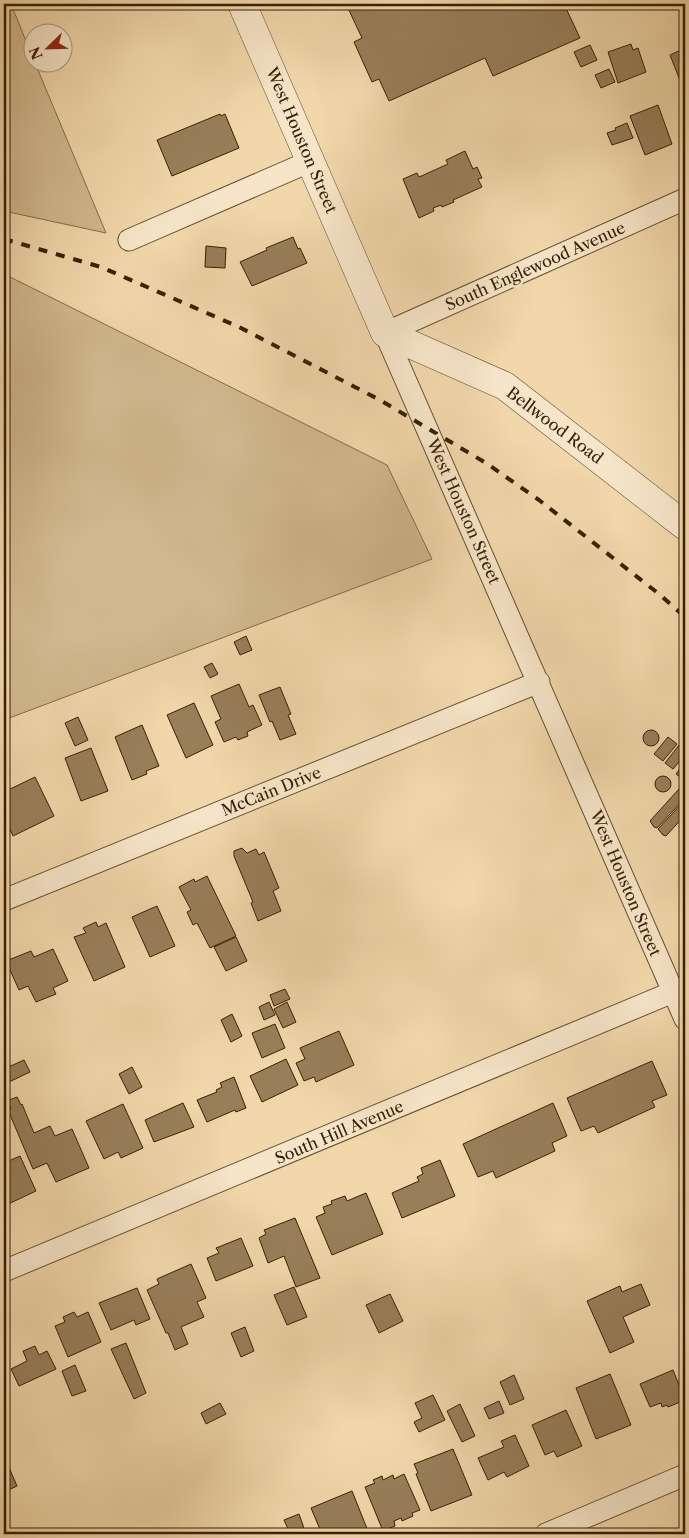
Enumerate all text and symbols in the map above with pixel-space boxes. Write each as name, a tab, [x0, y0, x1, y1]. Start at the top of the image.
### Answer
north arrow	[22, 22, 72, 72]
text: N	[25, 44, 47, 62]
street label: West Houston Street	[262, 63, 342, 216]
street label: South Englewood Avenue	[442, 217, 628, 315]
street label: Bellwood Road	[503, 382, 607, 468]
street label: West Houston Street	[423, 434, 505, 587]
street label: McCain Drive	[218, 762, 324, 820]
street label: West Houston Street	[586, 806, 666, 959]
street label: South Hill Avenue	[272, 1096, 406, 1168]

